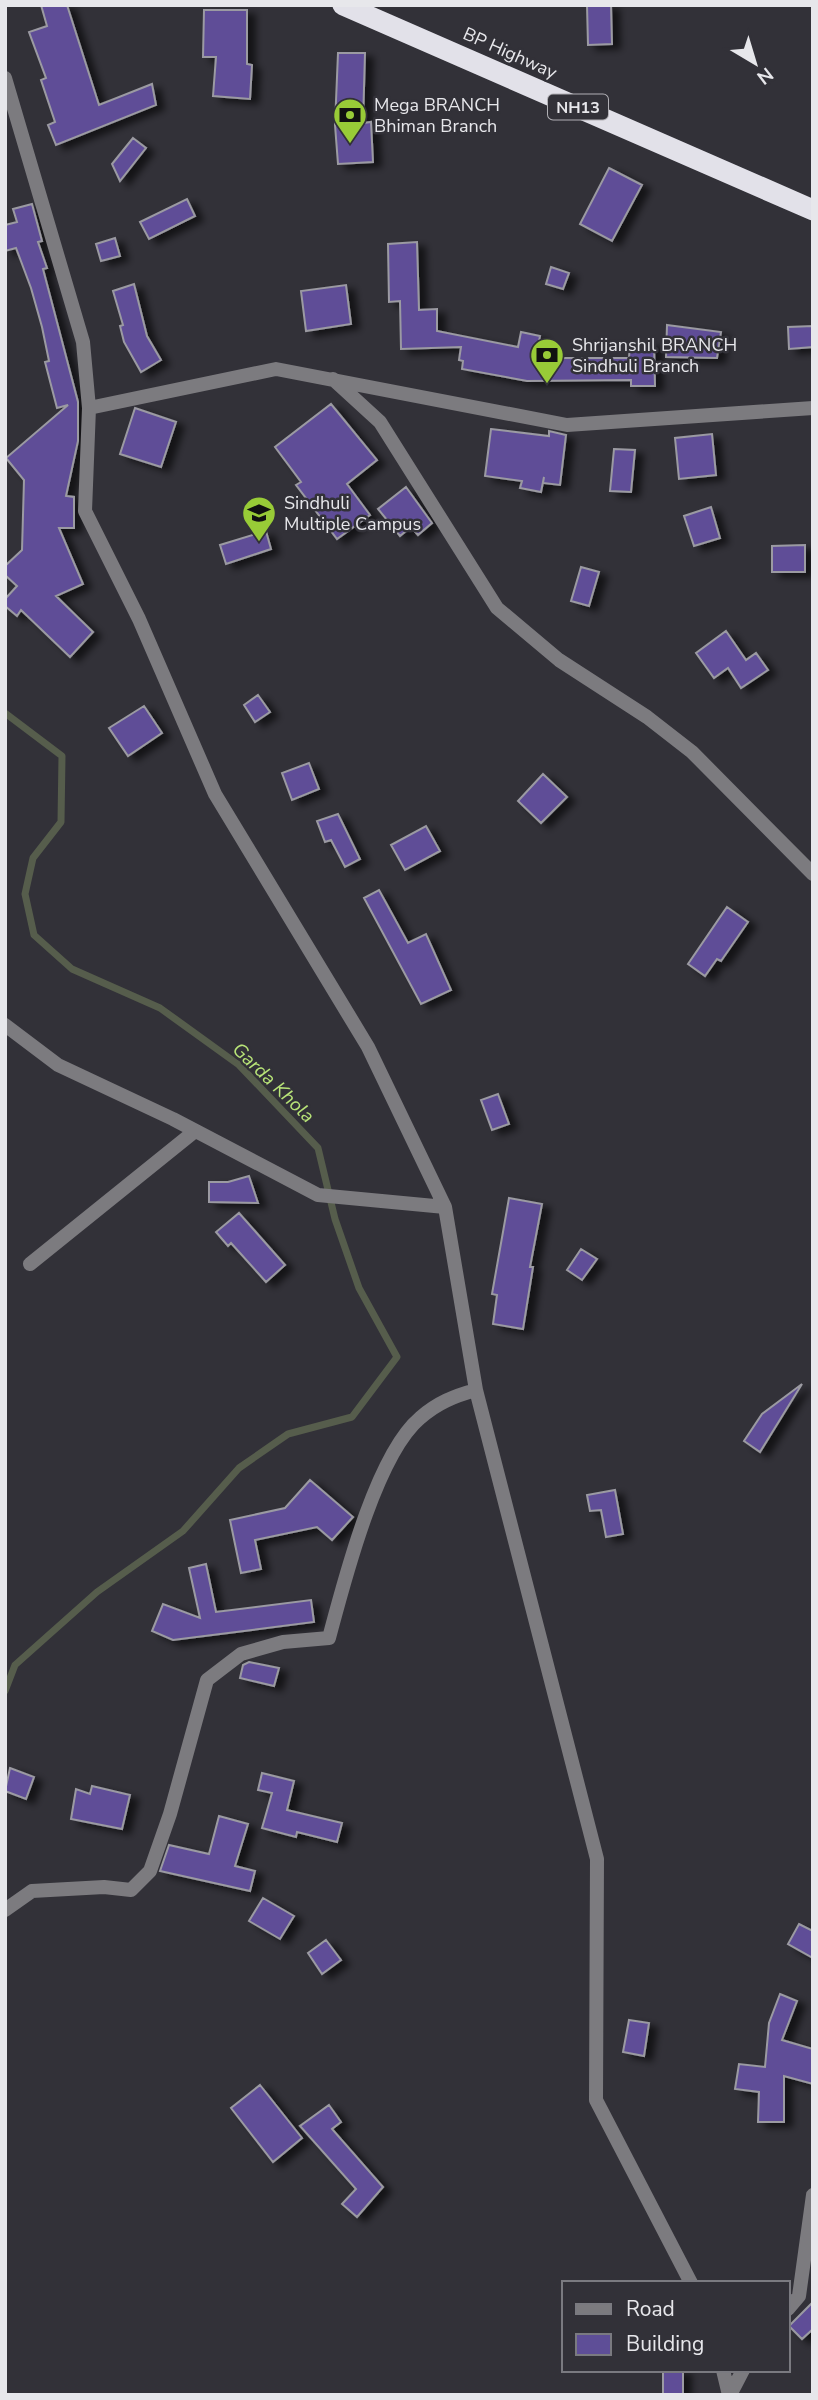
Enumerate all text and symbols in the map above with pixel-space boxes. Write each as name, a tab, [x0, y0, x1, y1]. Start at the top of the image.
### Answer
street label: BP Highway	[459, 22, 561, 85]
north arrow	[720, 28, 790, 98]
text: N	[751, 61, 778, 90]
place label: Mega BRANCH Bhiman Branch	[374, 93, 500, 138]
road number: NH13	[548, 94, 608, 120]
bank icon: Mega BRANCH Bhiman Branch	[331, 96, 369, 145]
place label: Shrijanshil BRANCH Sindhuli Branch	[572, 333, 737, 378]
bank icon: Shrijanshil BRANCH Sindhuli Branch	[528, 336, 566, 385]
place label: Sindhuli Multiple Campus	[284, 491, 421, 536]
school or university icon: Sindhuli Multiple Campus	[240, 494, 278, 543]
water label: Garda Khola	[226, 1037, 320, 1129]
legend	[562, 2281, 790, 2372]
text: Road	[626, 2295, 675, 2323]
text: Building	[626, 2330, 704, 2358]

